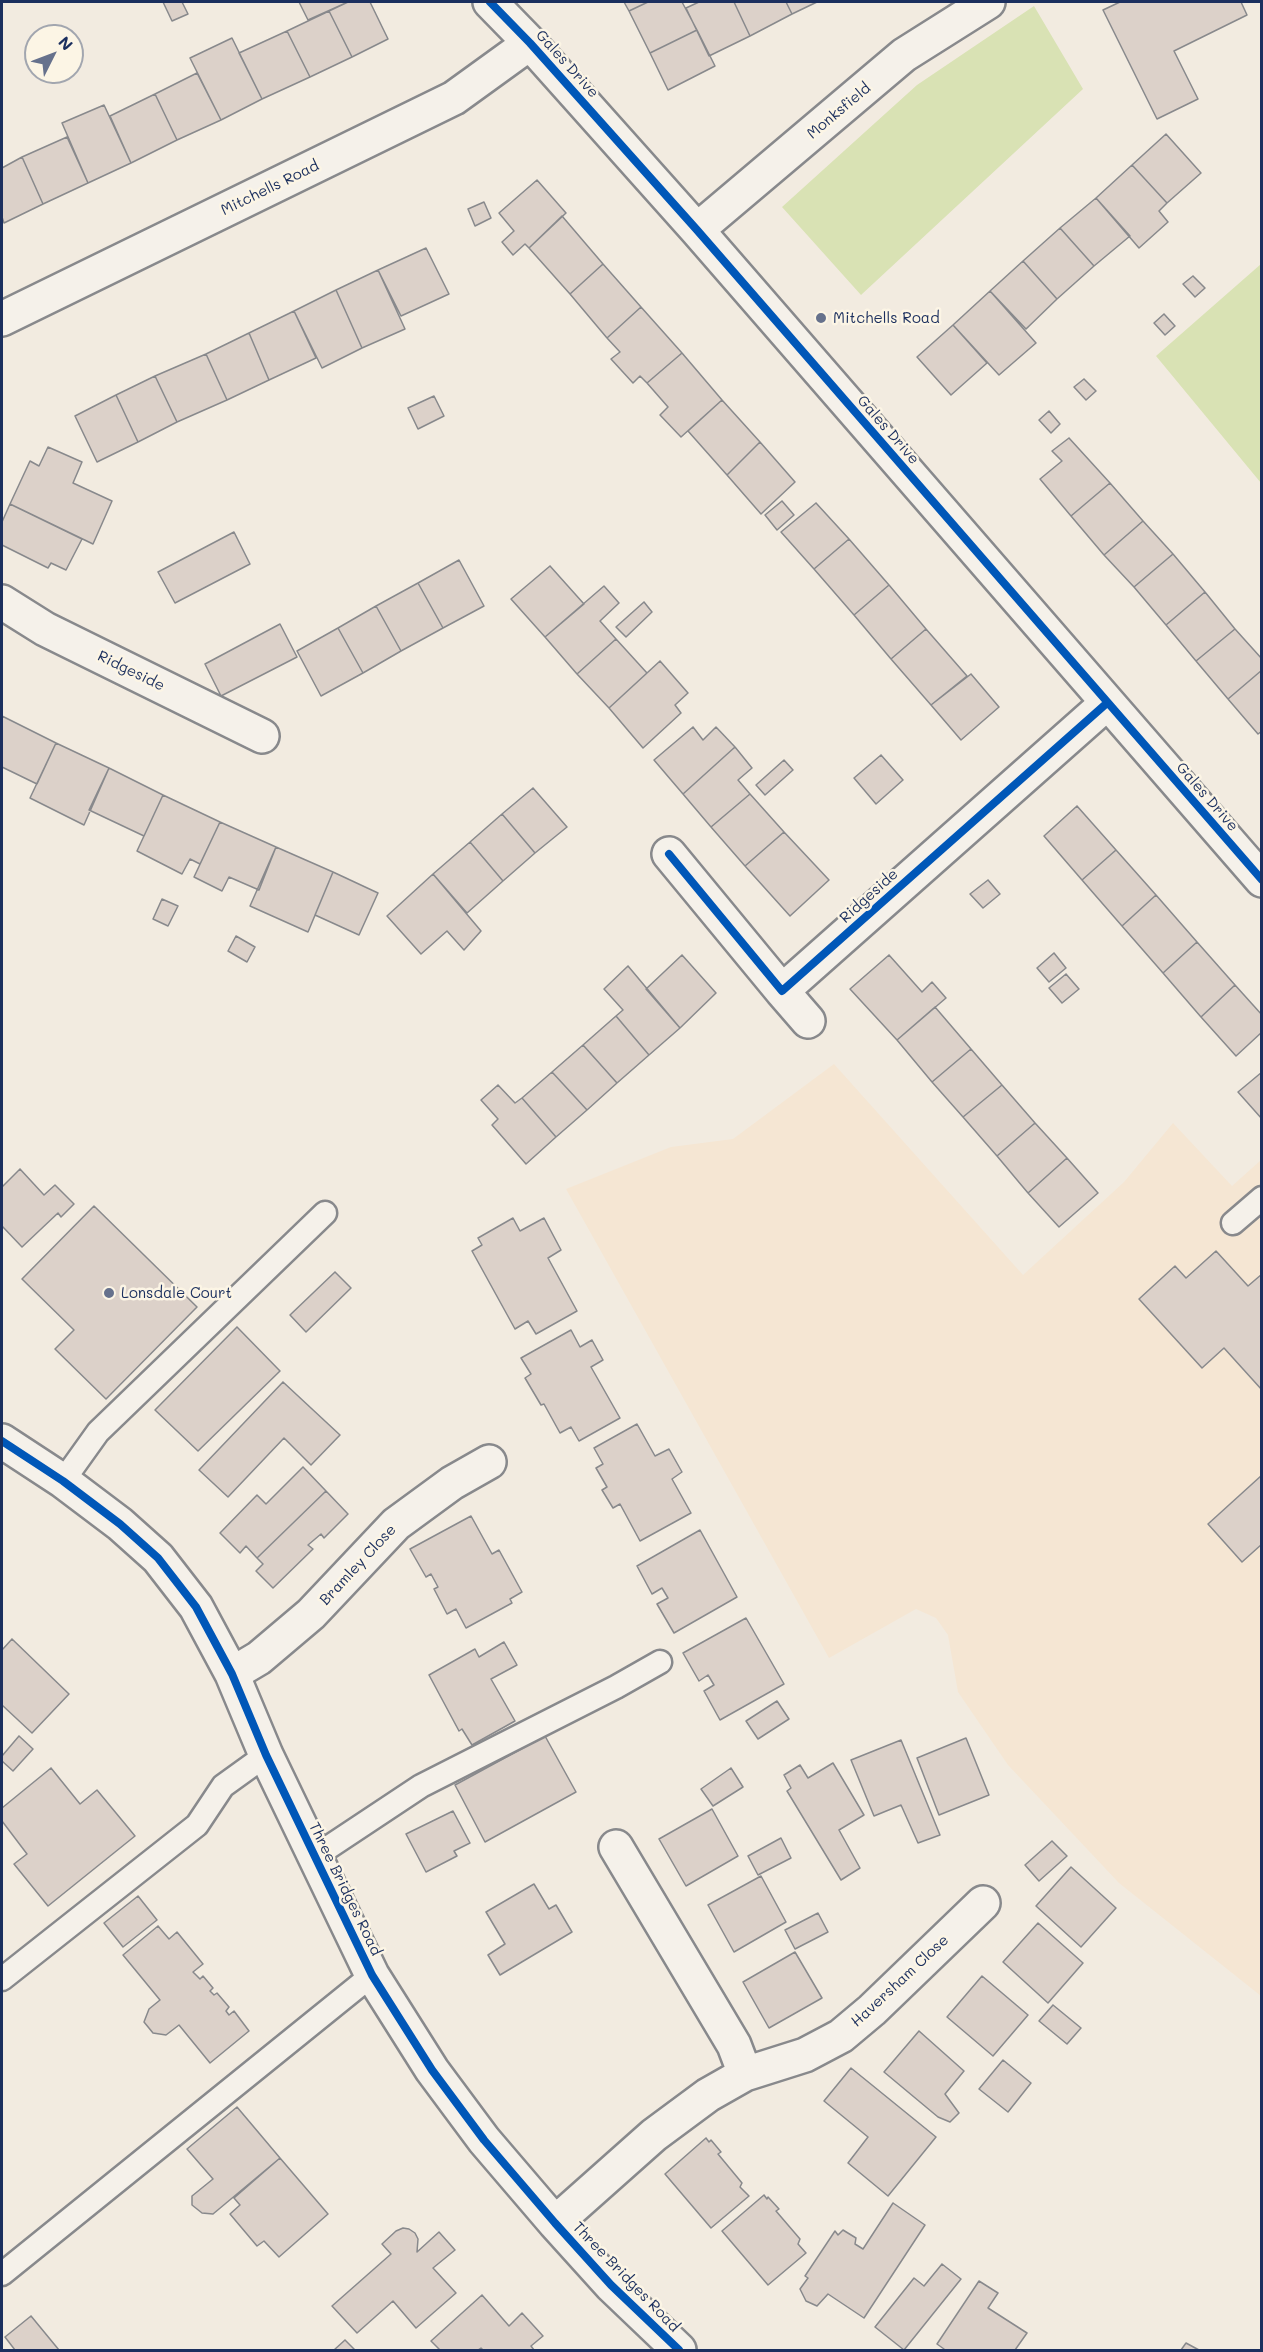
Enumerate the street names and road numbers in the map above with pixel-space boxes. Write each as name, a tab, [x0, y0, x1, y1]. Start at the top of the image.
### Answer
street label: Gales Drive	[532, 26, 602, 102]
street label: Monksfield	[804, 79, 874, 143]
street label: Mitchells Road	[218, 157, 322, 219]
street label: Gales Drive	[853, 392, 923, 468]
street label: Ridgeside	[95, 647, 167, 695]
street label: Gales Drive	[1172, 759, 1242, 835]
street label: Ridgeside	[836, 865, 902, 927]
street label: Bramley Close	[316, 1521, 400, 1609]
street label: Three Bridges Road	[305, 1819, 385, 1959]
street label: Haversham Close	[848, 1931, 952, 2031]
street label: Three Bridges Road	[569, 2218, 683, 2336]

